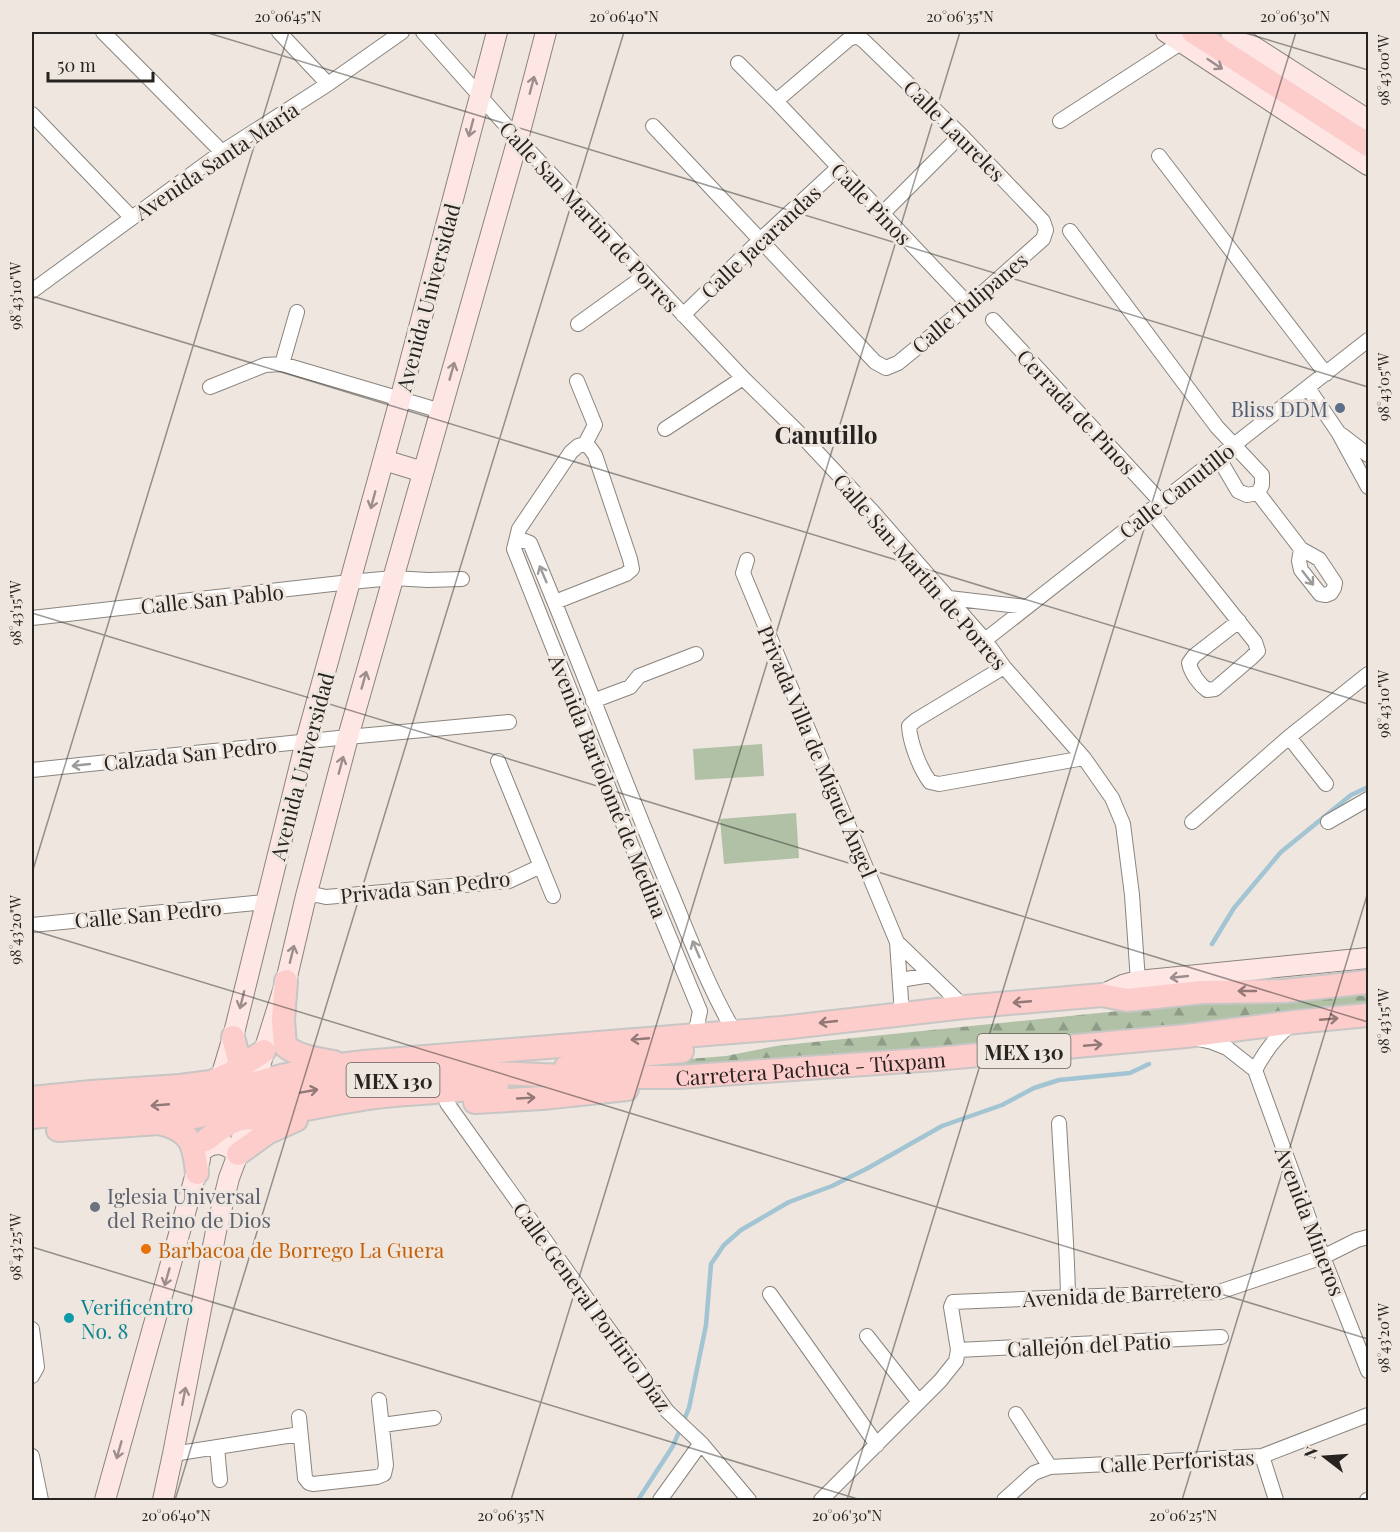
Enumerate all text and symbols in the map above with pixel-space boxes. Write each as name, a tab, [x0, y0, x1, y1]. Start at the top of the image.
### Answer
text: 20°06'45"N	[254, 6, 322, 26]
text: 20°06'40"N	[589, 6, 659, 26]
text: 20°06'35"N	[926, 6, 994, 26]
text: 20°06'30"N	[1260, 6, 1331, 26]
text: 98°43'00"W	[1373, 34, 1393, 106]
scale bar	[48, 45, 153, 83]
text: 50 m	[57, 53, 96, 77]
one-way arrow	[1206, 58, 1223, 70]
street label: Calle Laureles	[898, 73, 1012, 187]
one-way arrow	[527, 76, 538, 95]
street label: Avenida Santa María	[128, 94, 304, 226]
street label: Calle San Martin de Porres	[494, 115, 686, 317]
one-way arrow	[464, 119, 476, 138]
street label: Calle Pinos	[826, 156, 918, 250]
street label: Calle Jacarandas	[694, 178, 826, 304]
street label: Avenida Universidad	[388, 200, 466, 395]
street label: Calle Tulipanes	[905, 245, 1033, 359]
text: 98°43'10"W	[5, 262, 25, 330]
street label: Cerrada de Pinos	[1012, 342, 1142, 480]
text: 98°43'05"W	[1373, 352, 1393, 421]
one-way arrow	[447, 362, 458, 381]
place label: Bliss DDM	[1231, 394, 1328, 422]
marker: Bliss DDM	[1333, 401, 1347, 415]
district label: Canutillo	[774, 418, 878, 450]
street label: Calle Canutillo	[1113, 436, 1239, 544]
street label: Calle San Martin de Porres	[828, 467, 1014, 675]
one-way arrow	[367, 490, 378, 509]
one-way arrow	[537, 566, 548, 584]
one-way arrow	[1301, 570, 1314, 586]
street label: Calle San Pablo	[139, 577, 285, 619]
text: 98°43'15"W	[5, 580, 25, 646]
street label: Privada Villa de Miguel Ángel	[752, 621, 884, 881]
street label: Avenida Bartolomé de Medina	[543, 649, 675, 922]
street label: Avenida Universidad	[262, 669, 340, 864]
text: 98°43'10"W	[1373, 670, 1393, 738]
one-way arrow	[359, 671, 370, 690]
street label: Calzada San Pedro	[102, 730, 278, 776]
one-way arrow	[336, 756, 347, 775]
one-way arrow	[72, 760, 92, 771]
street label: Privada San Pedro	[339, 863, 511, 909]
street label: Calle San Pedro	[73, 893, 223, 933]
text: 98°43'20"W	[5, 895, 25, 965]
one-way arrow	[689, 941, 701, 959]
one-way arrow	[287, 945, 299, 964]
one-way arrow	[1169, 972, 1189, 983]
one-way arrow	[1238, 985, 1258, 997]
text: 98°43'15"W	[1373, 988, 1393, 1054]
one-way arrow	[235, 990, 247, 1009]
one-way arrow	[1013, 997, 1033, 1008]
one-way arrow	[1318, 1013, 1338, 1024]
one-way arrow	[819, 1017, 839, 1028]
one-way arrow	[631, 1034, 651, 1045]
road number: MEX 130	[978, 1034, 1070, 1068]
one-way arrow	[1083, 1039, 1103, 1050]
street label: Carretera Pachuca - Túxpam	[674, 1044, 947, 1091]
road number: MEX 130	[346, 1063, 440, 1097]
one-way arrow	[299, 1086, 318, 1097]
one-way arrow	[516, 1093, 536, 1104]
one-way arrow	[150, 1100, 170, 1111]
street label: Avenida Mineros	[1269, 1141, 1352, 1300]
place label: Iglesia Universal del Reino de Dios	[107, 1181, 271, 1233]
street label: Calle General Porfirio Díaz	[508, 1196, 678, 1416]
marker: Iglesia Universal del Reino de Dios	[88, 1200, 102, 1214]
text: 98°43'25"W	[5, 1213, 25, 1281]
place label: Barbacoa de Borrego La Guera	[158, 1235, 445, 1263]
marker: Barbacoa de Borrego La Guera	[139, 1242, 153, 1256]
one-way arrow	[161, 1268, 173, 1287]
street label: Avenida de Barretero	[1021, 1274, 1222, 1312]
place label: Verificentro No. 8	[80, 1292, 193, 1344]
text: 98°43'20"W	[1373, 1303, 1393, 1373]
marker: Verificentro No. 8	[62, 1311, 76, 1325]
street label: Callejón del Patio	[1006, 1326, 1172, 1362]
one-way arrow	[179, 1387, 190, 1407]
north arrow	[1295, 1427, 1355, 1487]
one-way arrow	[113, 1440, 125, 1459]
street label: Calle Perforistas	[1099, 1442, 1255, 1478]
text: N	[1298, 1443, 1322, 1461]
text: 20°06'40"N	[141, 1505, 211, 1525]
text: 20°06'35"N	[477, 1505, 545, 1525]
text: 20°06'30"N	[812, 1505, 883, 1525]
text: 20°06'25"N	[1149, 1505, 1217, 1525]

